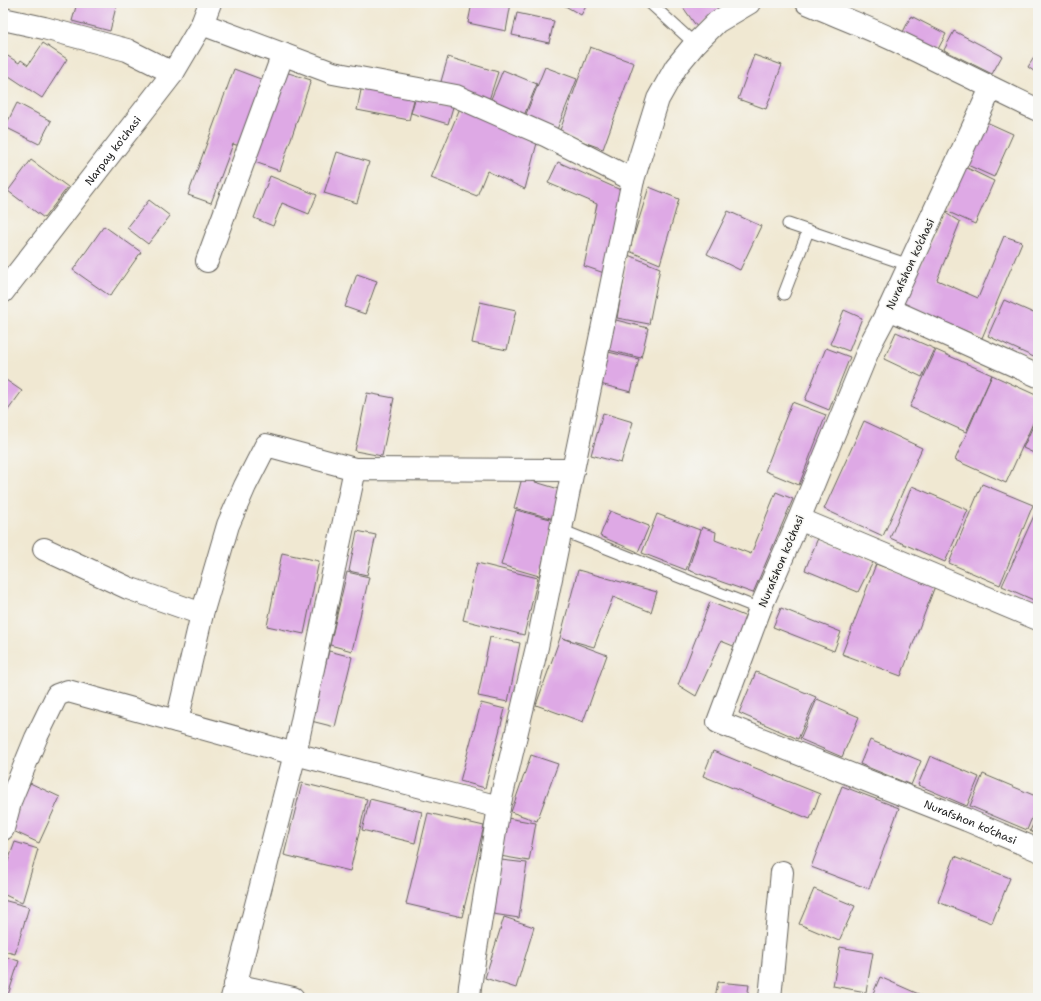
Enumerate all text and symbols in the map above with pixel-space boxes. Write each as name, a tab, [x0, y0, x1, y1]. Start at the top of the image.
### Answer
street label: Narpay ko'chasi	[81, 113, 145, 189]
street label: Nurafshon ko’chasi	[883, 216, 938, 312]
street label: Nurafshon ko’chasi	[755, 513, 808, 610]
street label: Nurafshon ko’chasi	[921, 797, 1019, 848]

